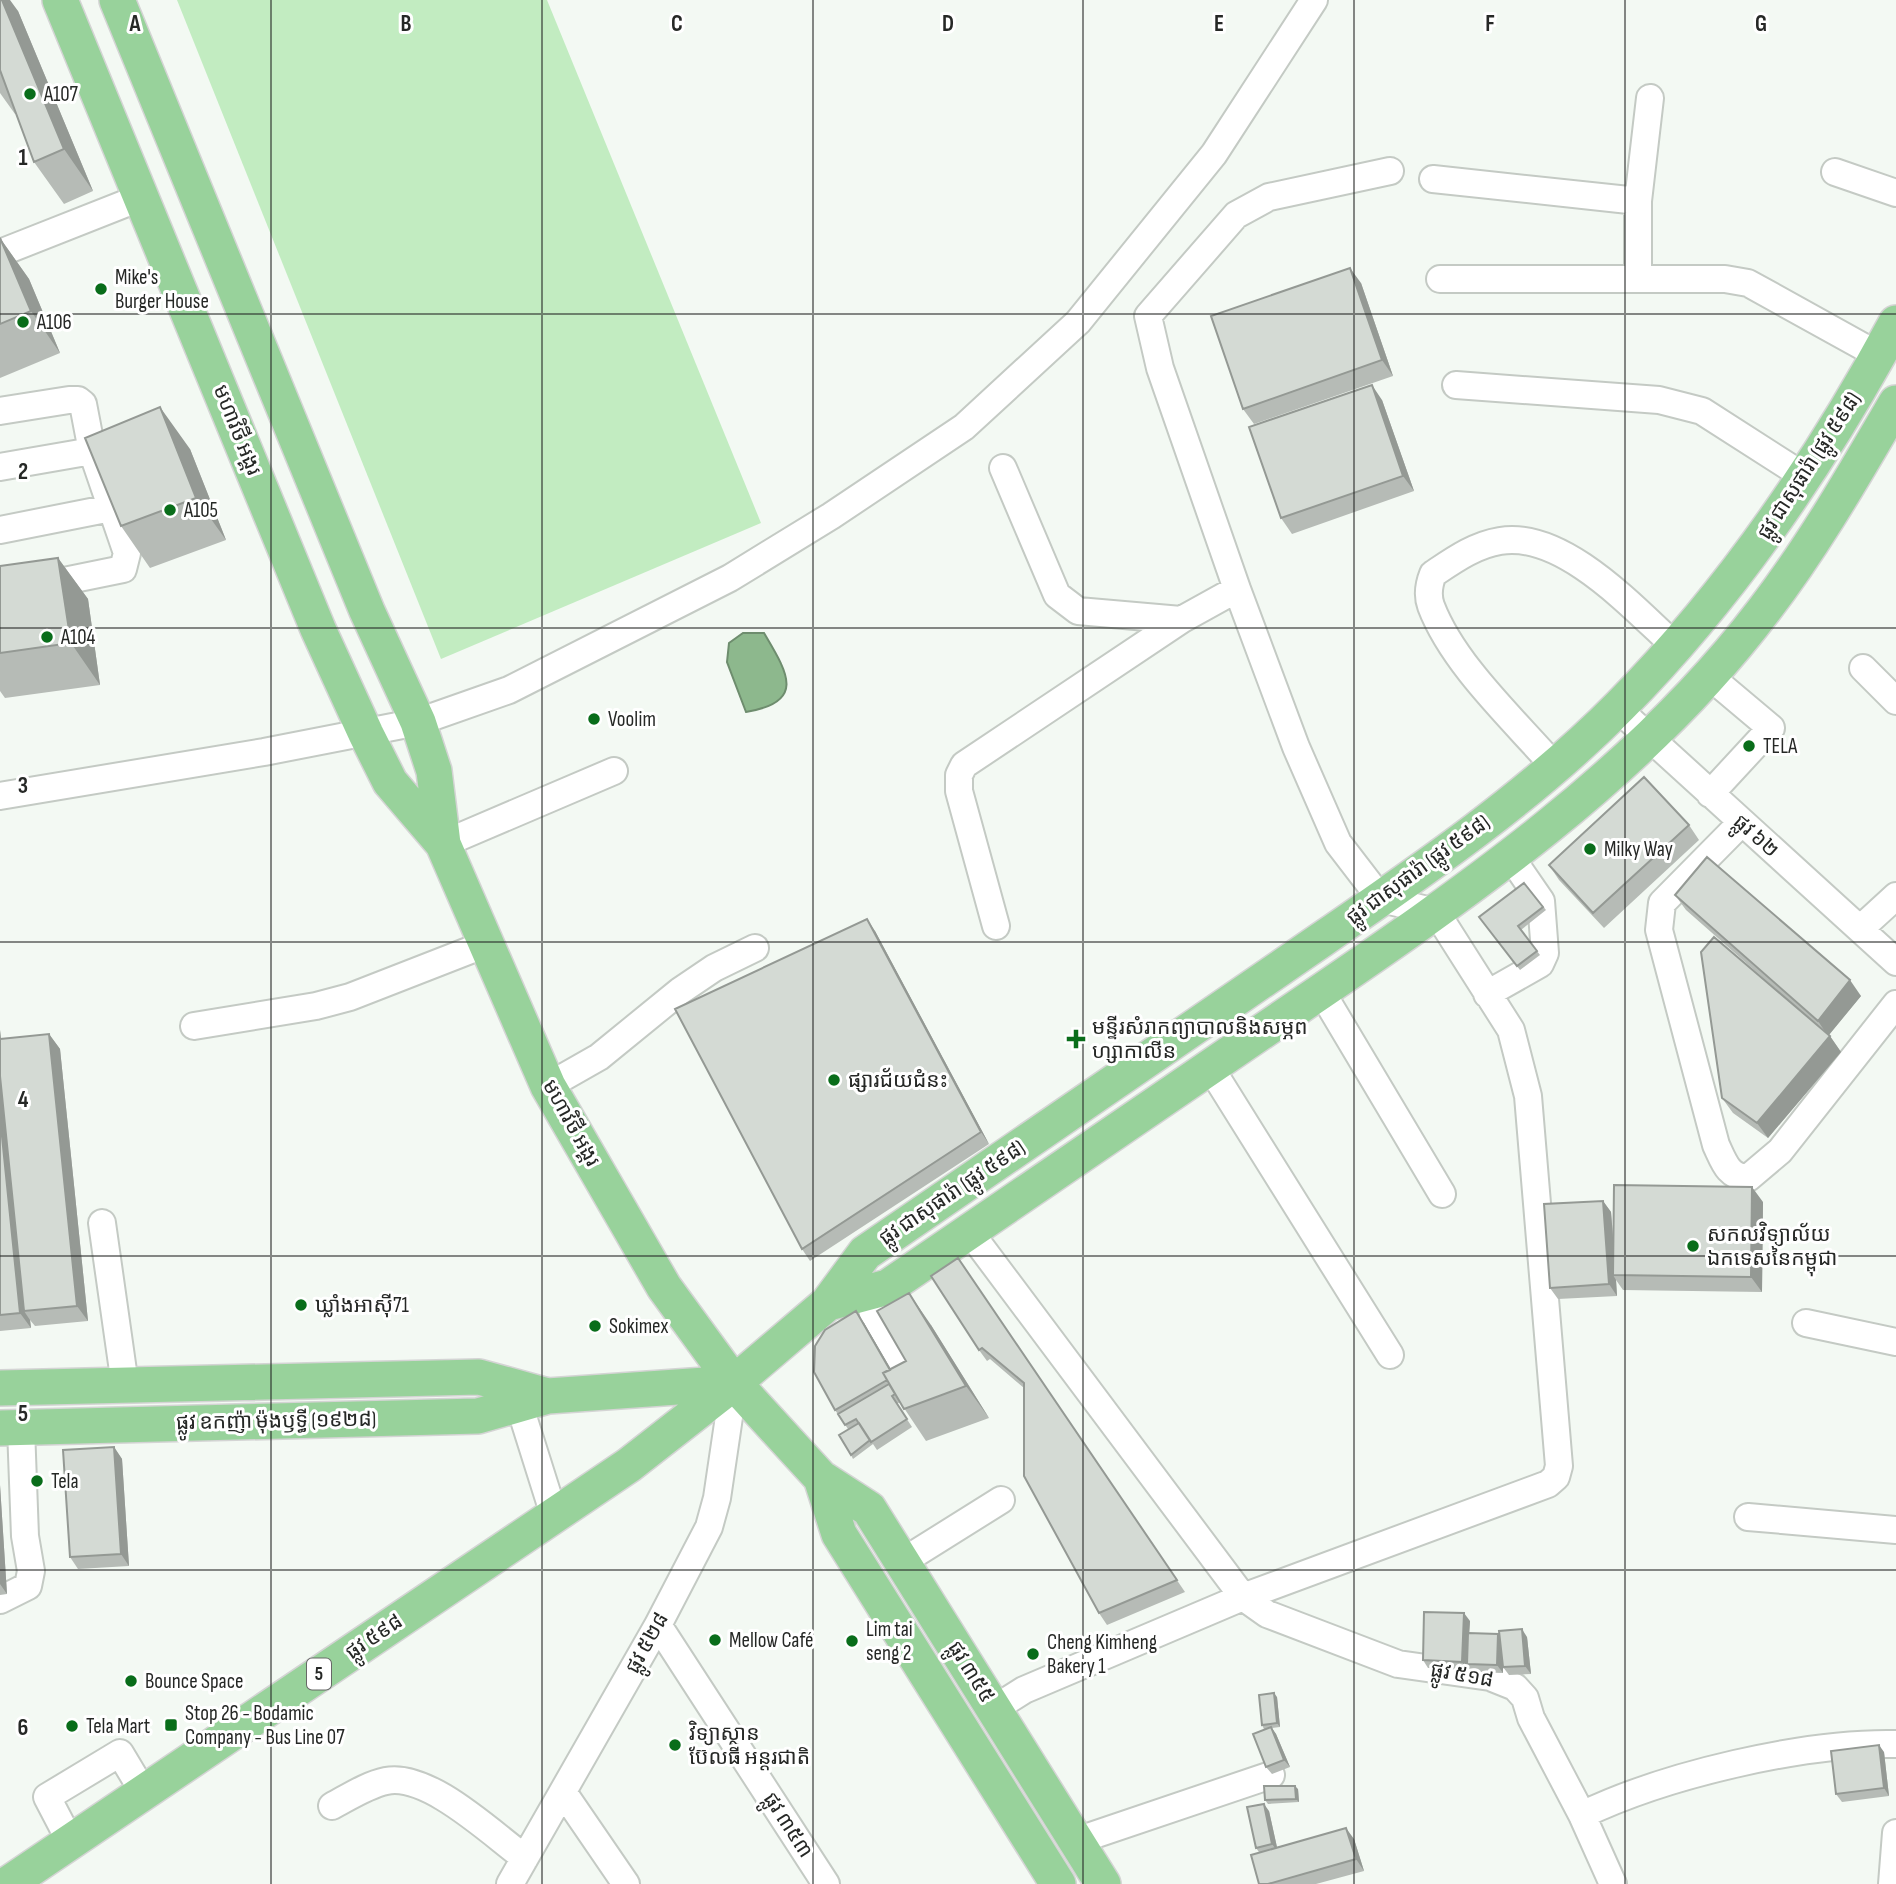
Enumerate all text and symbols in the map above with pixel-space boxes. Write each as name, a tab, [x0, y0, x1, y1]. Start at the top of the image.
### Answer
text: A	[129, 10, 142, 38]
text: B	[401, 10, 412, 38]
text: C	[671, 10, 683, 38]
text: D	[942, 10, 954, 38]
text: E	[1214, 10, 1224, 38]
text: F	[1485, 10, 1495, 38]
text: G	[1755, 10, 1767, 38]
place label: A107	[43, 82, 79, 107]
marker: A107	[22, 86, 38, 102]
text: 1	[18, 144, 28, 172]
place label: Mike's Burger House	[115, 265, 209, 314]
marker: Mike's Burger House	[93, 281, 109, 297]
place label: A106	[36, 310, 72, 335]
marker: A106	[15, 314, 31, 330]
street label: មហាវិថី អង្គរ	[207, 381, 267, 479]
street label: ផ្លូវ ជាសុផារ៉ា (ផ្លូវ ៥៩៨)	[1752, 388, 1871, 548]
text: 2	[18, 458, 28, 486]
place label: A105	[183, 498, 218, 523]
marker: A105	[162, 502, 178, 518]
place label: A104	[60, 625, 96, 650]
marker: A104	[39, 629, 55, 645]
place label: Voolim	[608, 707, 656, 732]
marker: Voolim	[586, 711, 602, 727]
place label: TELA	[1763, 734, 1798, 759]
marker: TELA	[1741, 738, 1757, 754]
text: 3	[18, 772, 28, 800]
street label: ផ្លូវ ៦២	[1724, 809, 1784, 868]
street label: ផ្លូវ ជាសុផារ៉ា (ផ្លូវ ៥៩៨)	[1342, 810, 1498, 935]
place label: Milky Way	[1604, 837, 1673, 862]
marker: Milky Way	[1582, 841, 1598, 857]
place label: មន្ទីរសំរាកព្យាបាលនិងសម្ភព ហ្សាកាលីន	[1092, 1015, 1308, 1064]
marker: មន្ទីរសំរាកព្យាបាលនិងសម្ភព ហ្សាកាលីន	[1066, 1029, 1086, 1049]
place label: ផ្សារជ័យជំនះ	[848, 1067, 948, 1093]
marker: ផ្សារជ័យជំនះ	[826, 1072, 842, 1088]
street label: មហាវិថី អង្គរ	[537, 1075, 606, 1171]
text: 4	[18, 1086, 29, 1114]
street label: ផ្លូវ ជាសុផារ៉ា (ផ្លូវ ៥៩៨)	[874, 1135, 1033, 1256]
place label: សកលវិទ្យាល័យ ឯកទេសនៃកម្ពុជា	[1707, 1221, 1837, 1277]
marker: សកលវិទ្យាល័យ ឯកទេសនៃកម្ពុជា	[1685, 1238, 1701, 1254]
place label: ឃ្លាំងអាសុី71	[315, 1293, 409, 1318]
marker: ឃ្លាំងអាសុី71	[293, 1297, 309, 1313]
place label: Sokimex	[609, 1314, 668, 1339]
marker: Sokimex	[587, 1318, 603, 1334]
text: 5	[18, 1400, 28, 1428]
street label: ផ្លូវ ឧកញ៉ា ម៉ុងឫទ្ធី (១៩២៨)	[176, 1407, 377, 1441]
place label: Tela	[51, 1469, 79, 1494]
marker: Tela	[29, 1473, 45, 1489]
street label: ផ្លូវ ៥២៨	[620, 1608, 679, 1681]
street label: ផ្លូវ ៥៩៨	[341, 1609, 411, 1670]
place label: Lim tai seng 2	[866, 1617, 913, 1666]
place label: Mellow Café	[729, 1628, 813, 1653]
place label: Cheng Kimheng Bakery 1	[1047, 1630, 1157, 1679]
marker: Mellow Café	[707, 1632, 723, 1648]
marker: Lim tai seng 2	[844, 1633, 860, 1649]
street label: ផ្លូវ ៣៥៥	[937, 1636, 1000, 1711]
marker: Cheng Kimheng Bakery 1	[1025, 1646, 1041, 1662]
street label: ផ្លូវ ៥១៨	[1427, 1657, 1495, 1699]
road number: 5	[307, 1658, 331, 1690]
place label: Bounce Space	[145, 1669, 243, 1694]
marker: Bounce Space	[123, 1673, 139, 1689]
place label: Stop 26 - Bodamic Company - Bus Line 07	[185, 1701, 345, 1750]
text: 6	[18, 1714, 28, 1742]
place label: Tela Mart	[86, 1714, 150, 1739]
marker: Stop 26 - Bodamic Company - Bus Line 07	[163, 1717, 179, 1733]
marker: Tela Mart	[64, 1718, 80, 1734]
place label: វិទ្យាស្ថាន ប៊ែលធី អន្ដរជាតិ	[688, 1720, 810, 1770]
marker: វិទ្យាស្ថាន ប៊ែលធី អន្ដរជាតិ	[667, 1737, 683, 1753]
street label: ផ្លូវ ៣៥៣	[752, 1788, 818, 1866]

